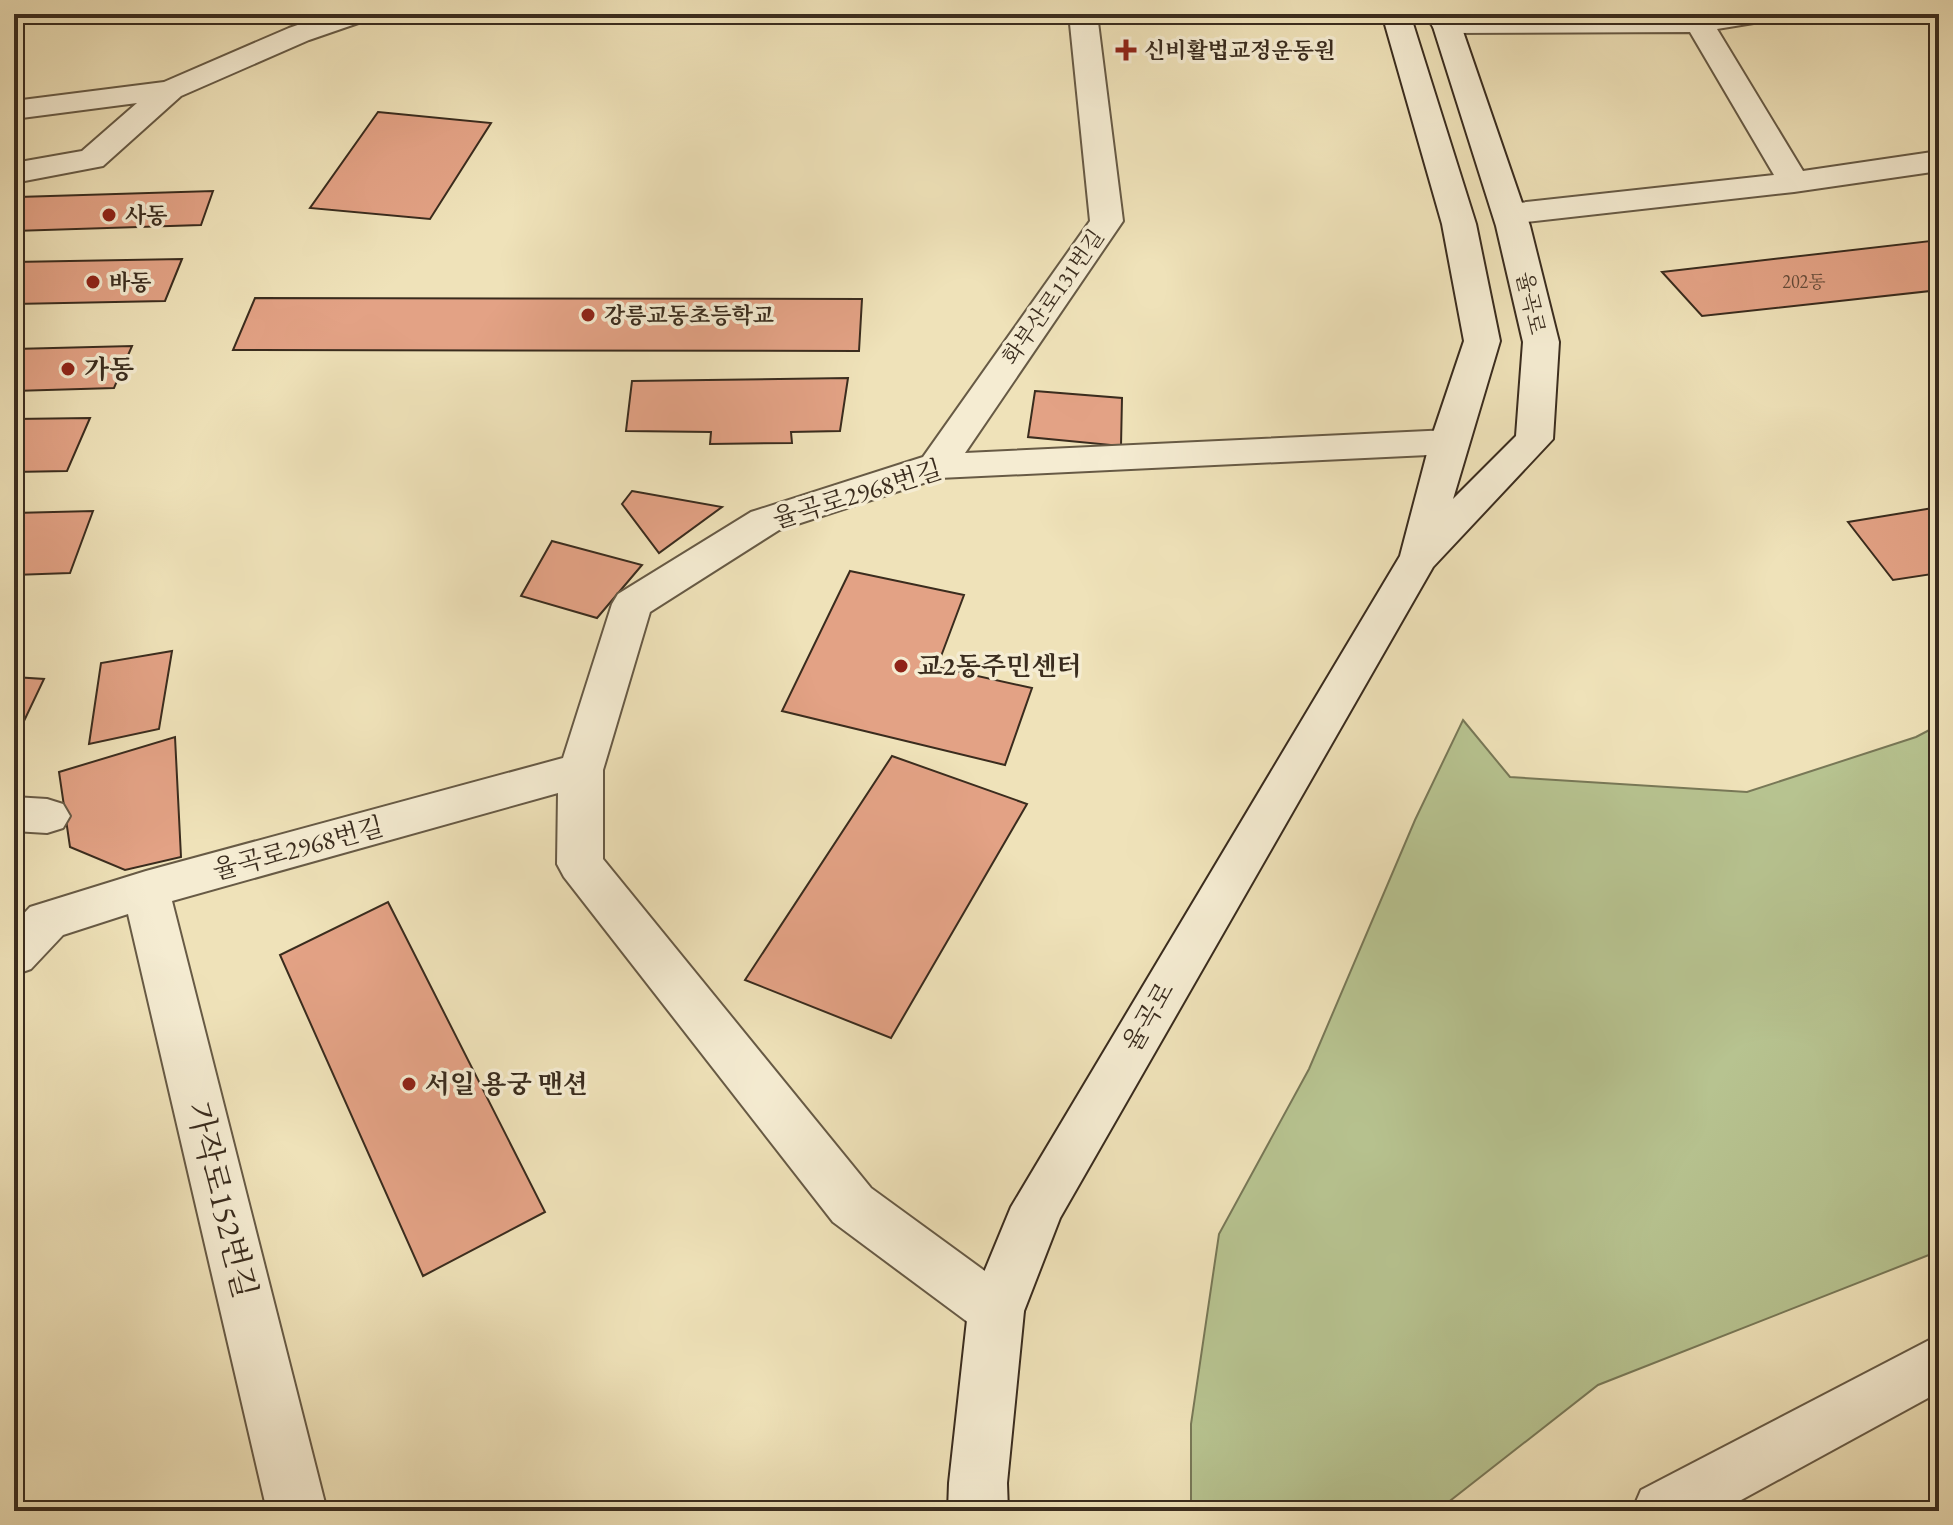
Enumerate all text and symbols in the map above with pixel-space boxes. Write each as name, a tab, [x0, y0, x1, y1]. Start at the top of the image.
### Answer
place label: 신비활법교정운동원	[1144, 36, 1335, 65]
marker: 신비활법교정운동원	[1115, 39, 1137, 61]
place label: 사동	[125, 201, 168, 230]
marker: 사동	[100, 206, 118, 224]
street label: 화부산로131번길	[995, 223, 1111, 371]
place label: 바동	[109, 268, 152, 297]
street label: 율곡로	[1510, 269, 1552, 337]
house number: 202동	[1782, 270, 1826, 293]
marker: 바동	[84, 273, 102, 291]
place label: 강릉교동초등학교	[604, 301, 774, 330]
marker: 강릉교동초등학교	[579, 306, 597, 324]
place label: 가동	[84, 352, 134, 386]
marker: 가동	[59, 360, 77, 378]
street label: 율곡로2968번길	[768, 452, 946, 536]
place label: 교2동주민센터	[917, 649, 1081, 683]
marker: 교2동주민센터	[892, 657, 910, 675]
street label: 율곡로2968번길	[209, 809, 387, 887]
street label: 율곡로	[1114, 976, 1182, 1058]
place label: 서일 용궁 맨션	[425, 1067, 588, 1101]
marker: 서일 용궁 맨션	[400, 1075, 418, 1093]
street label: 가작로152번길	[177, 1098, 267, 1302]

